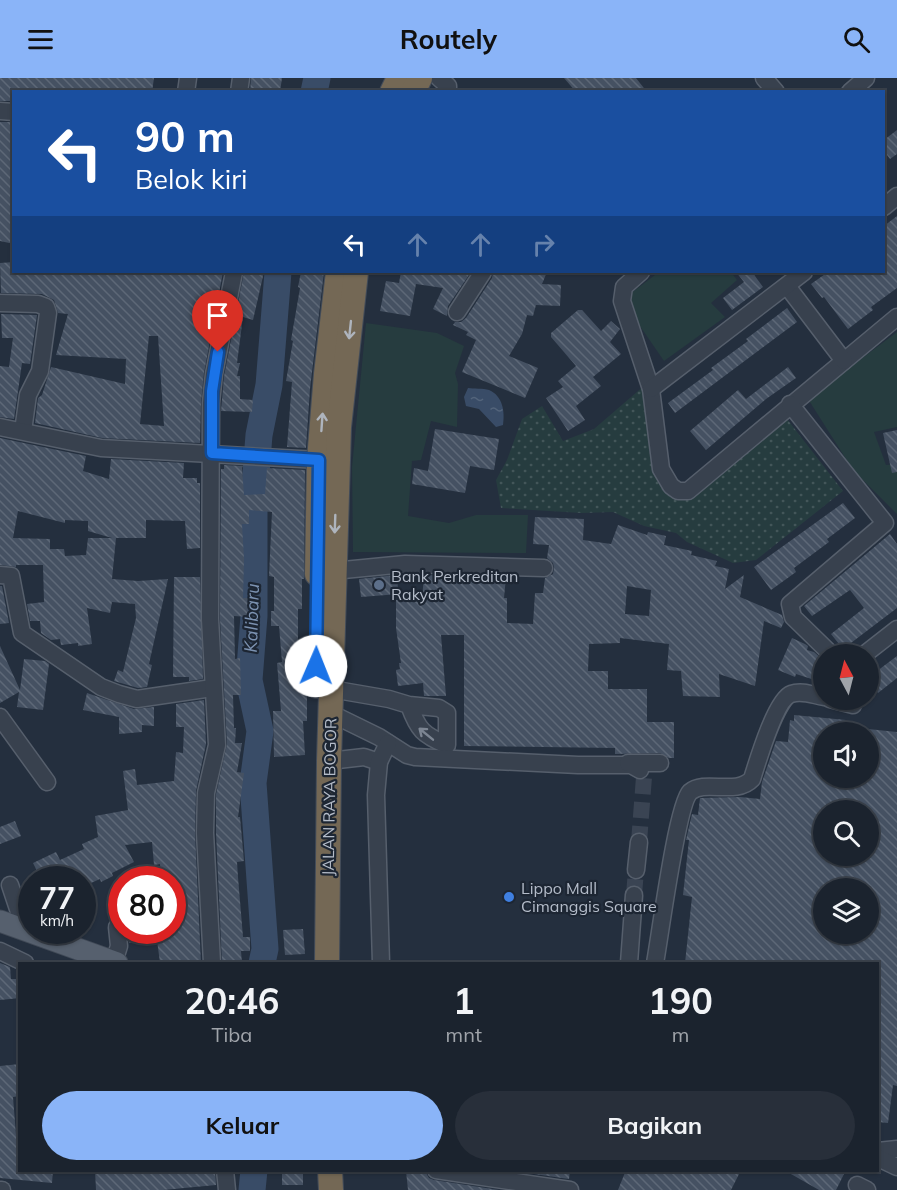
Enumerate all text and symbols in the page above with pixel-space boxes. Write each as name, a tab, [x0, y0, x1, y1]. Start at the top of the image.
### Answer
text: Routely	[400, 22, 497, 56]
icon: menu	[24, 23, 57, 56]
icon: search	[840, 23, 873, 56]
text: 90 m	[135, 110, 235, 163]
icon: left	[36, 114, 114, 192]
text: Belok kiri	[135, 162, 247, 196]
icon: left	[338, 228, 371, 261]
icon: ahead	[401, 228, 434, 261]
icon: ahead	[464, 228, 497, 261]
icon: right	[527, 228, 560, 261]
pin	[192, 290, 243, 352]
icon: arrive	[201, 299, 234, 332]
one-way arrow	[344, 319, 355, 339]
one-way arrow	[317, 412, 328, 432]
one-way arrow	[330, 513, 341, 533]
place label: Bank Perkreditan Rakyat	[391, 566, 518, 604]
marker: Bank Perkreditan Rakyat	[372, 578, 386, 592]
water label: Kalibaru	[239, 583, 264, 653]
position arrow	[284, 634, 348, 698]
north arrow	[813, 644, 879, 710]
map controls	[813, 644, 879, 944]
street label: JALAN RAYA BOGOR	[318, 718, 340, 876]
button: sound	[813, 722, 879, 788]
one-way arrow	[419, 727, 435, 741]
button: search	[813, 800, 879, 866]
speed limit sign: 80	[108, 866, 186, 944]
place label: Lippo Mall Cimanggis Square	[521, 878, 657, 916]
button: layers	[813, 878, 879, 944]
text: 77	[39, 879, 75, 917]
marker: Lippo Mall Cimanggis Square	[502, 890, 516, 904]
text: km/h	[40, 911, 74, 930]
text: 20:46	[184, 978, 279, 1023]
text: 1	[453, 978, 475, 1023]
text: 190	[648, 978, 713, 1023]
text: Tiba	[211, 1022, 252, 1047]
text: mnt	[446, 1022, 482, 1047]
text: m	[672, 1022, 689, 1047]
button: Keluar	[42, 1091, 443, 1160]
button: Bagikan	[455, 1091, 855, 1160]

